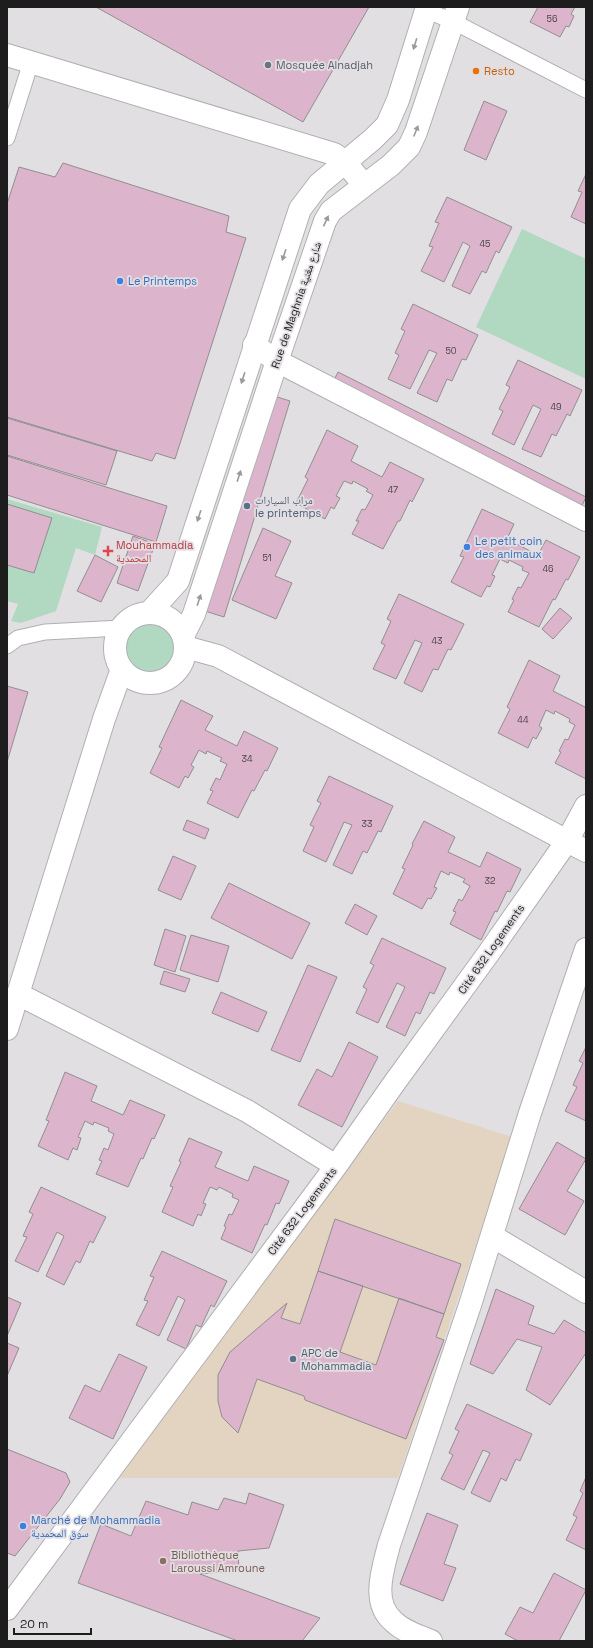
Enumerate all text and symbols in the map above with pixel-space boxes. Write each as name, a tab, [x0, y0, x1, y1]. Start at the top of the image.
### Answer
house number: 56	[547, 13, 558, 25]
one-way arrow	[412, 39, 418, 51]
place label: Mosquée Alnadjah	[276, 58, 373, 72]
marker: Mosquée Alnadjah	[263, 60, 273, 70]
place label: Resto	[484, 64, 515, 78]
marker: Resto	[471, 66, 481, 76]
one-way arrow	[413, 124, 419, 136]
one-way arrow	[323, 215, 329, 227]
house number: 45	[479, 238, 491, 250]
street label: Rue de Maghnia شارع مغنية	[268, 240, 324, 370]
one-way arrow	[281, 249, 287, 261]
place label: Le Printemps	[128, 274, 197, 288]
marker: Le Printemps	[115, 276, 125, 286]
house number: 50	[445, 345, 457, 357]
one-way arrow	[240, 373, 246, 385]
house number: 49	[550, 401, 562, 413]
one-way arrow	[236, 470, 242, 482]
house number: 47	[388, 484, 398, 496]
place label: مراب السيارات le printemps	[255, 493, 321, 520]
marker: مراب السيارات le printemps	[242, 501, 252, 511]
one-way arrow	[196, 510, 202, 522]
place label: Le petit coin des animaux	[475, 534, 542, 561]
place label: Mouhammadia المحمدية	[116, 538, 194, 565]
marker: Le petit coin des animaux	[462, 542, 472, 552]
marker: Mouhammadia المحمدية	[103, 546, 113, 556]
house number: 51	[262, 552, 272, 564]
house number: 46	[542, 563, 554, 575]
one-way arrow	[196, 594, 202, 606]
house number: 43	[431, 635, 443, 647]
house number: 44	[517, 714, 529, 726]
house number: 34	[241, 753, 253, 765]
house number: 33	[362, 818, 372, 830]
house number: 32	[485, 875, 495, 887]
street label: Cité 632 Logements	[455, 901, 527, 997]
street label: Cité 632 Logements	[264, 1164, 340, 1258]
place label: APC de Mohammadia	[301, 1346, 372, 1373]
marker: APC de Mohammadia	[288, 1354, 298, 1364]
place label: Marché de Mohammadia سوق المحمدية	[31, 1513, 161, 1540]
marker: Marché de Mohammadia سوق المحمدية	[18, 1521, 28, 1531]
place label: Bibliothèque Laroussi Amroune	[171, 1548, 265, 1575]
marker: Bibliothèque Laroussi Amroune	[158, 1556, 168, 1566]
scale bar	[14, 1610, 91, 1636]
text: 20 m	[20, 1616, 48, 1632]

